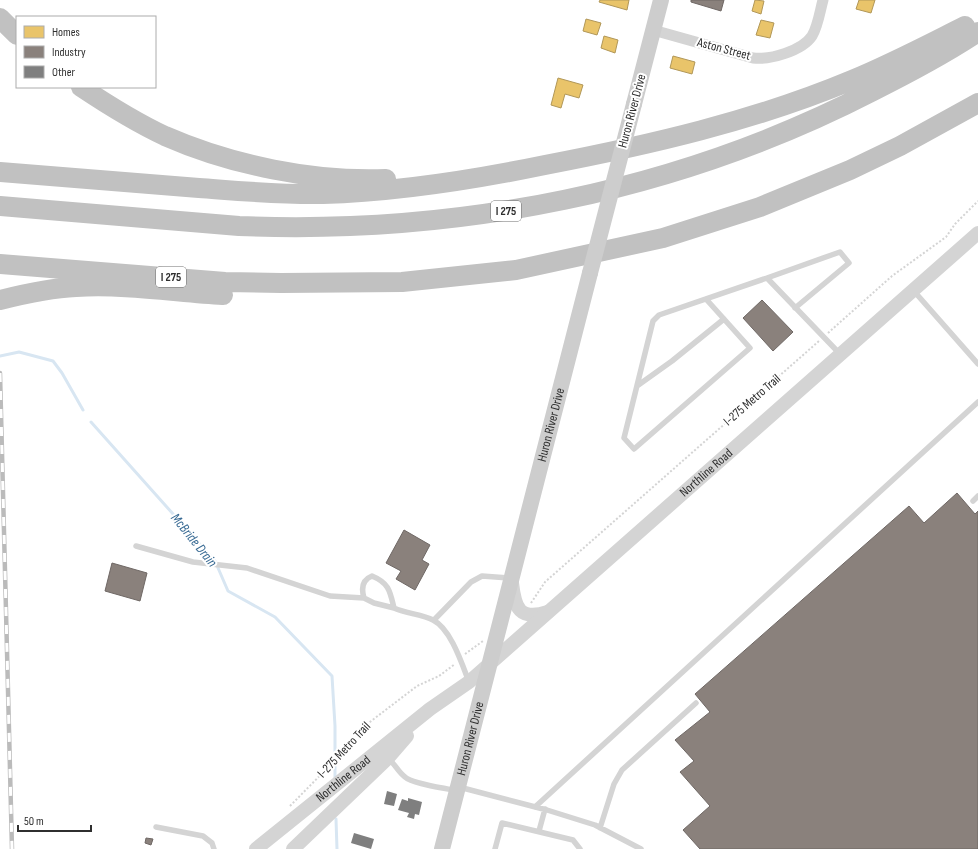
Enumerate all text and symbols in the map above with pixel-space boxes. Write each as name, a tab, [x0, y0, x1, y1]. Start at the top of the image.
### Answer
legend	[16, 16, 156, 88]
text: Homes	[52, 25, 80, 40]
street label: Aston Street	[695, 34, 752, 64]
text: Industry	[52, 45, 86, 60]
text: Other	[52, 65, 76, 80]
street label: Huron River Drive	[614, 72, 650, 150]
road number: I 275	[491, 201, 521, 221]
road number: I 275	[156, 267, 186, 287]
street label: I-275 Metro Trail	[720, 371, 784, 429]
street label: Huron River Drive	[534, 386, 568, 463]
street label: Northline Road	[676, 445, 736, 500]
water label: McBride Drain	[167, 510, 221, 570]
street label: Huron River Drive	[453, 700, 488, 777]
street label: I-275 Metro Trail	[314, 719, 374, 781]
street label: Northline Road	[313, 752, 374, 805]
scale bar	[18, 807, 91, 833]
text: 50 m	[24, 814, 44, 829]

